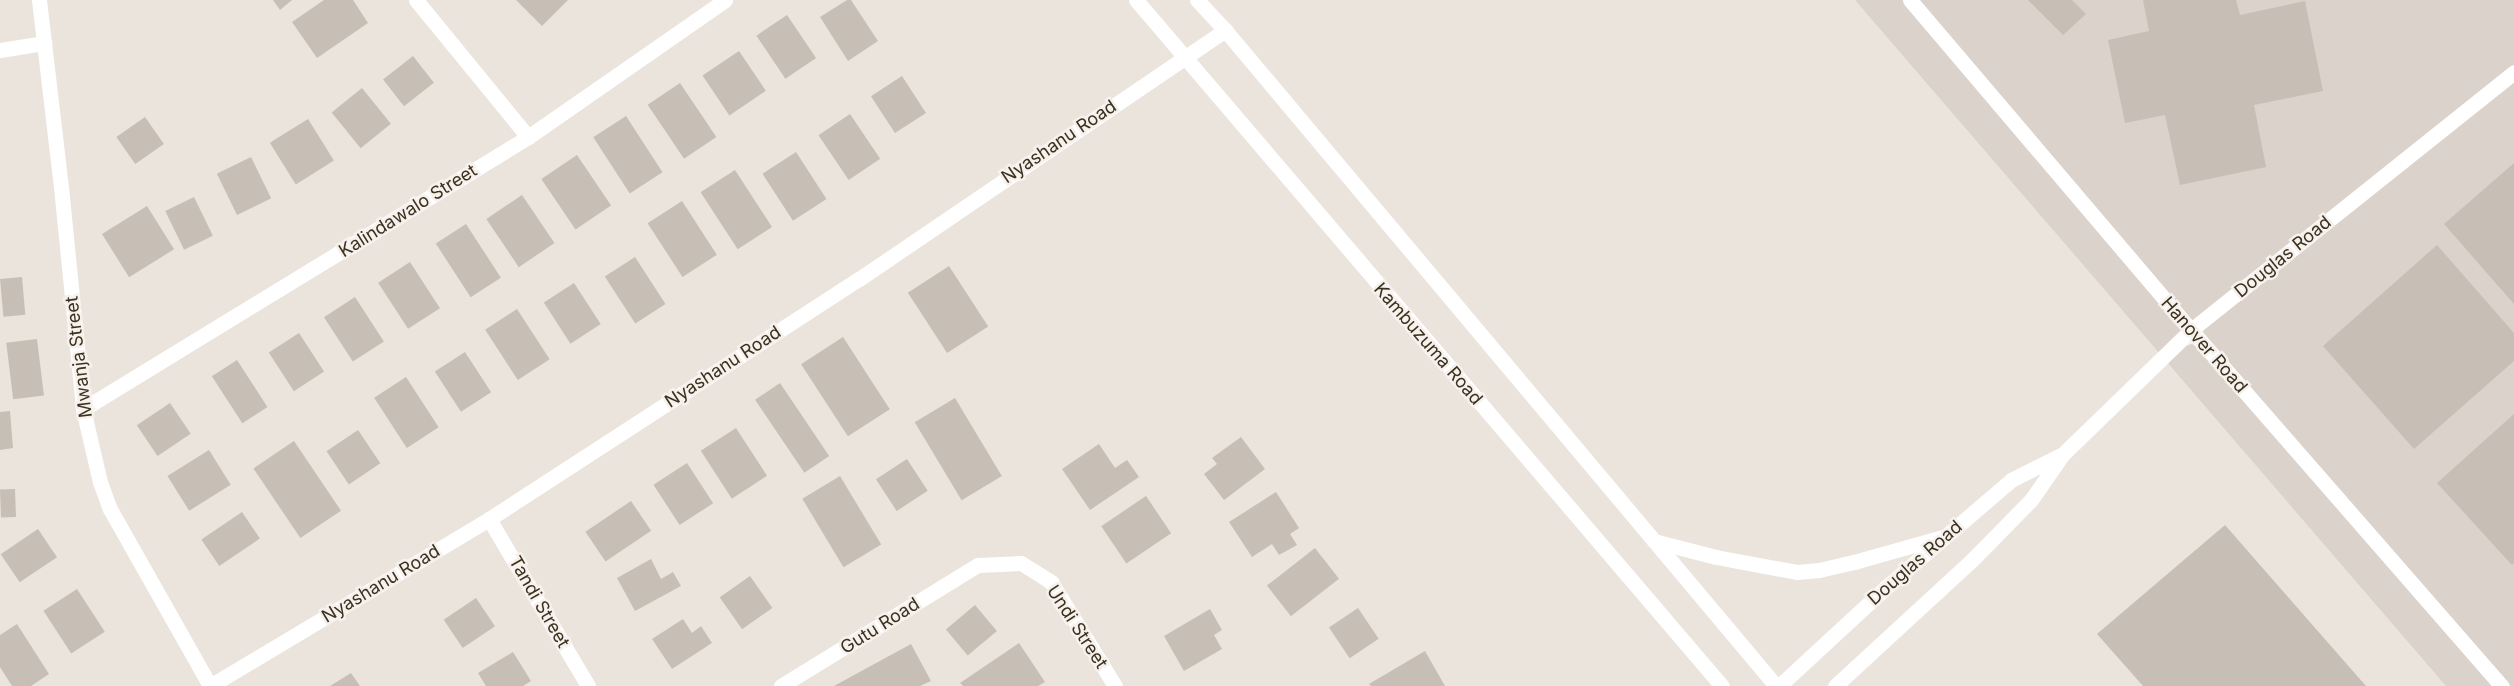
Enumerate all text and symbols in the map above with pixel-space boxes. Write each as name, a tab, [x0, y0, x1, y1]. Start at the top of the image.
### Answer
street label: Nyashanu Road	[997, 96, 1121, 188]
street label: Kalindawalo Street	[335, 160, 481, 262]
street label: Douglas Road	[2230, 212, 2336, 302]
street label: Kambuzuma Road	[1369, 279, 1487, 409]
street label: Hanover Road	[2156, 293, 2252, 397]
street label: Mwanja Street	[61, 295, 97, 419]
street label: Nyashanu Road	[661, 322, 785, 412]
street label: Douglas Road	[1863, 516, 1967, 610]
street label: Nyashanu Road	[318, 540, 444, 628]
street label: Tandi Street	[504, 552, 574, 652]
street label: Undi Street	[1042, 581, 1112, 673]
street label: Gutu Road	[837, 593, 923, 659]

